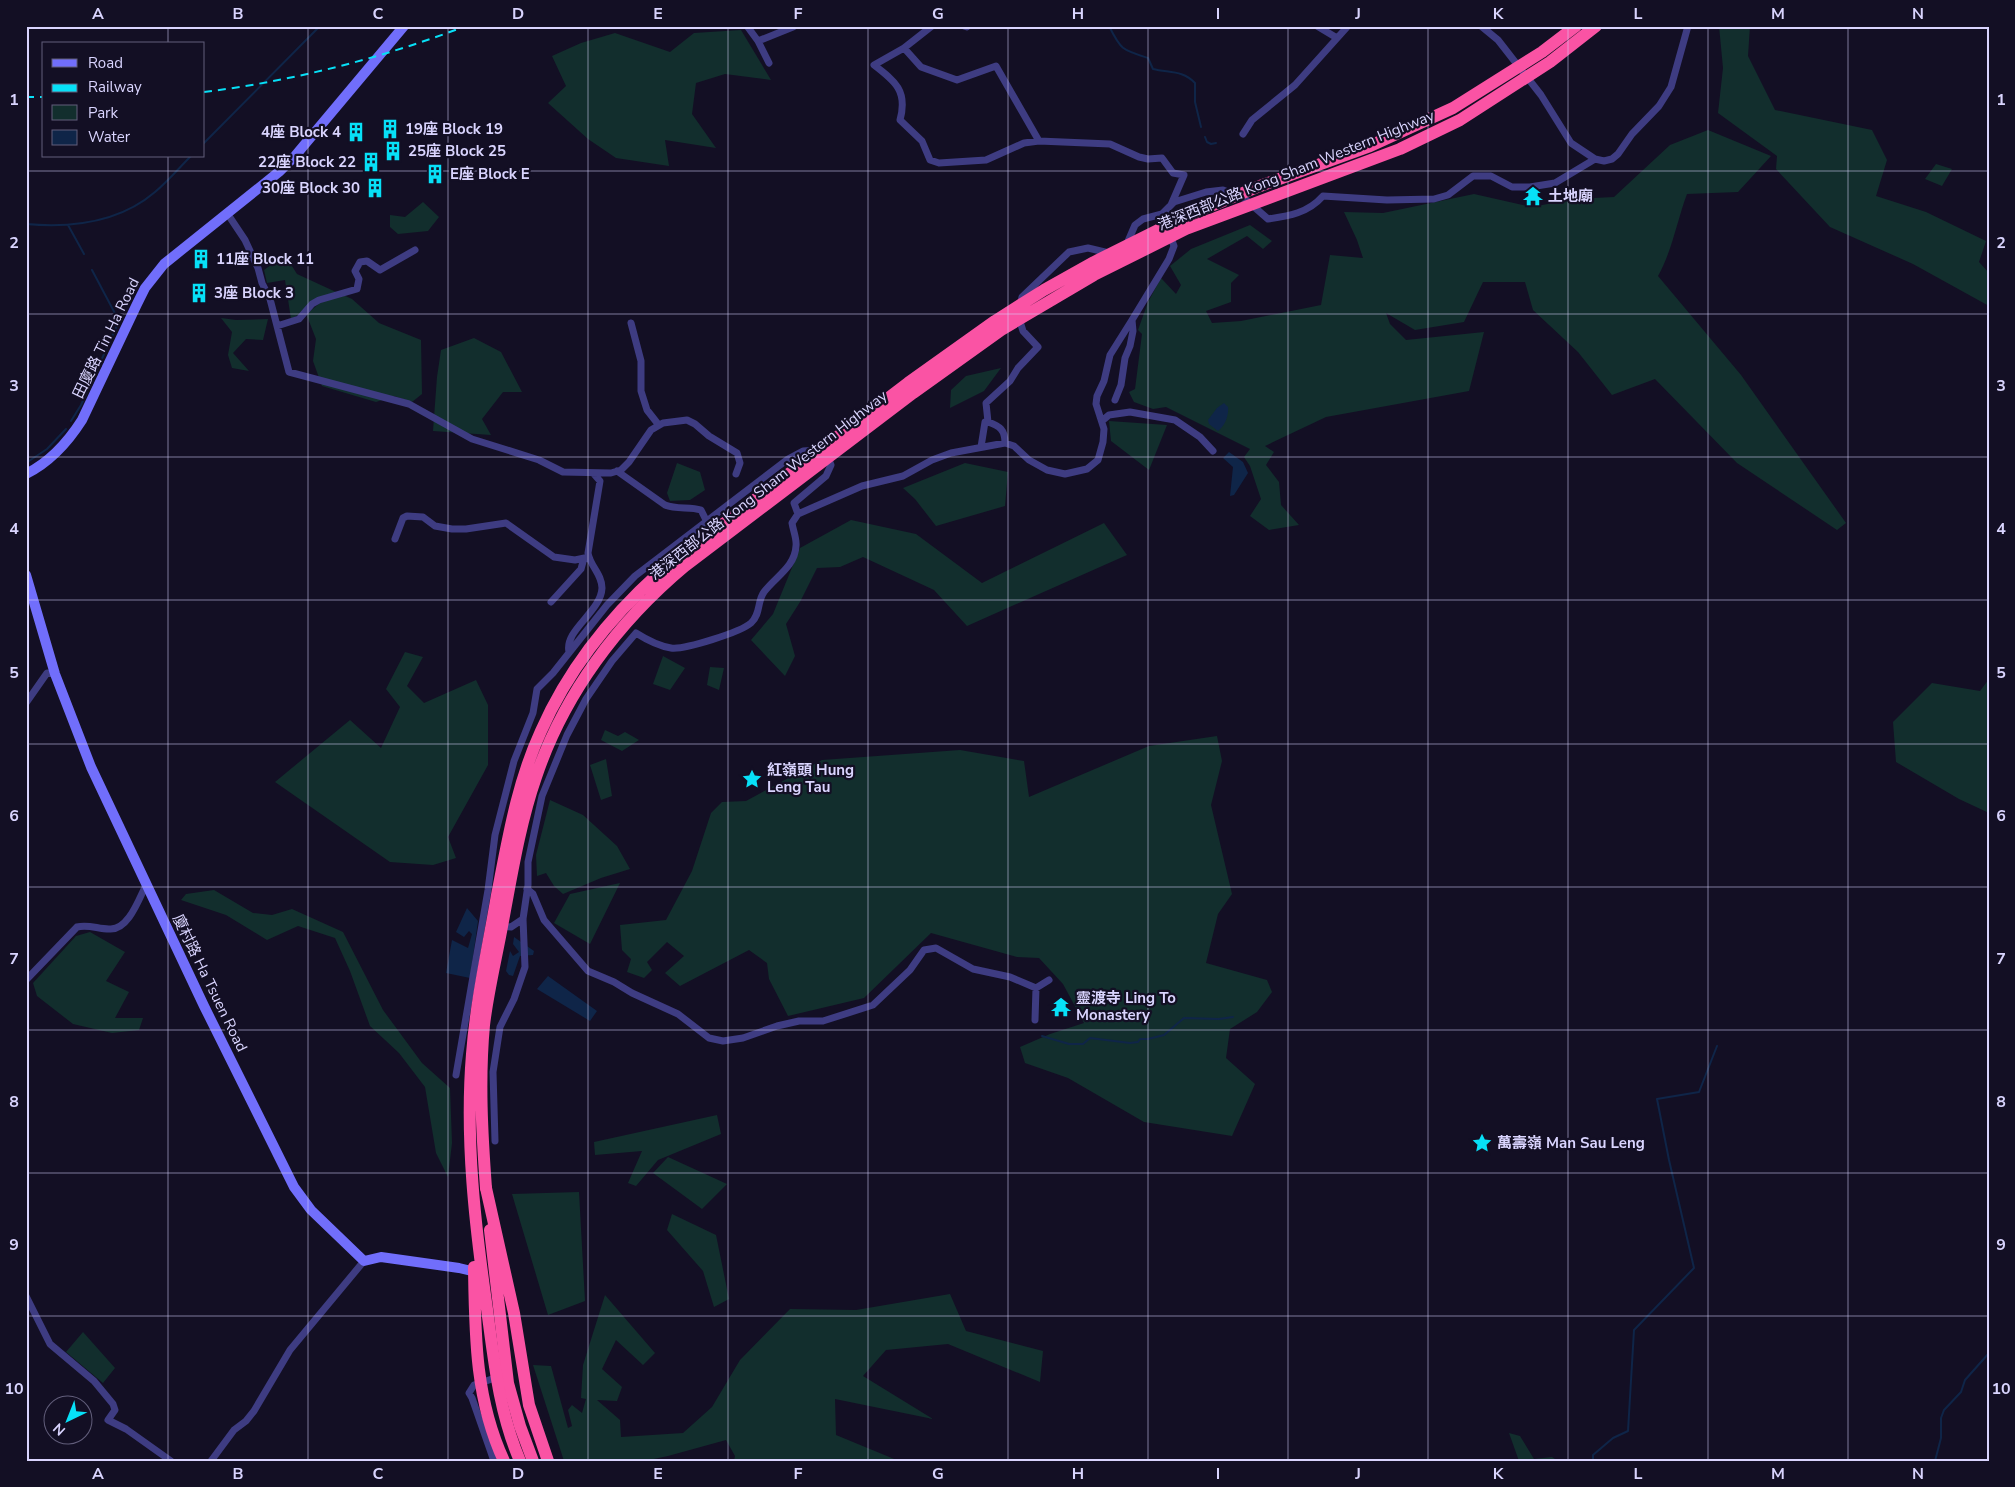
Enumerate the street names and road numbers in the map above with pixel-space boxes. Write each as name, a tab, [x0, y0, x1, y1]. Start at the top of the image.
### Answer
street label: 港深西部公路 Kong Sham Western Highway	[1155, 105, 1438, 235]
street label: 田廈路 Tin Ha Road	[68, 274, 144, 402]
street label: 港深西部公路 Kong Sham Western Highway	[645, 386, 891, 584]
street label: 廈村路 Ha Tsuen Road	[168, 911, 252, 1055]

